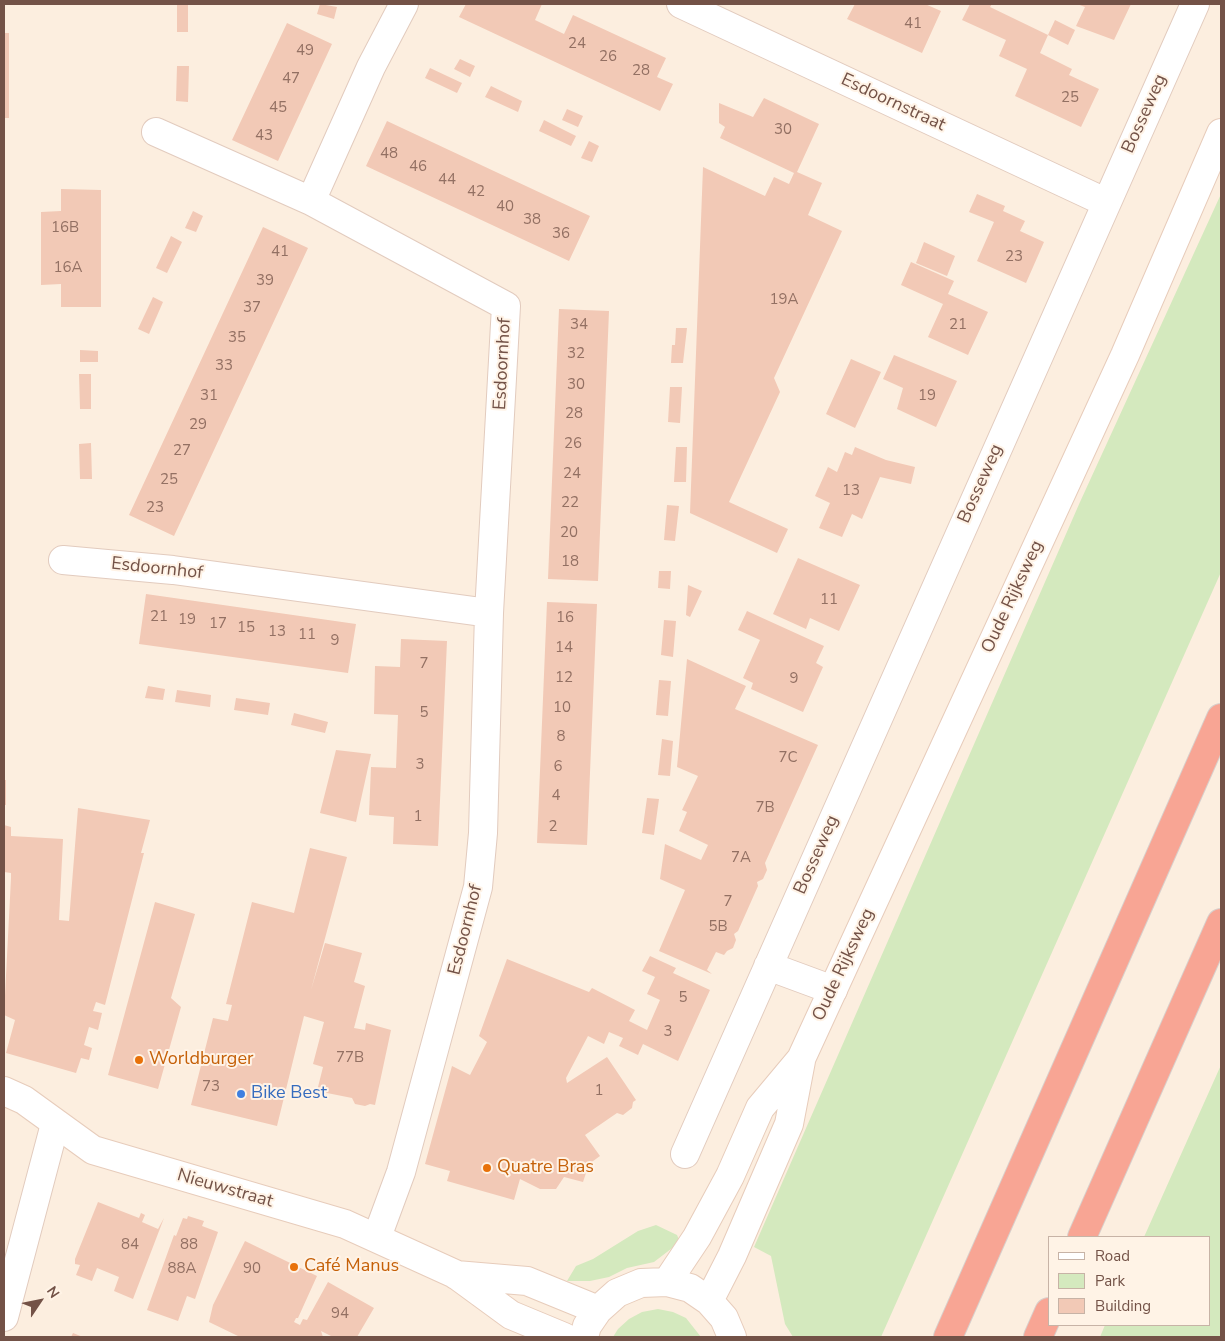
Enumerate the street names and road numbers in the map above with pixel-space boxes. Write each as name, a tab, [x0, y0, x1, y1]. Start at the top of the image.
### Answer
street label: Esdoornstraat	[837, 69, 949, 137]
street label: Bosseweg	[1118, 71, 1172, 157]
street label: Esdoornhof	[490, 317, 516, 411]
street label: Bosseweg	[954, 441, 1008, 527]
street label: Oude Rijksweg	[978, 537, 1048, 657]
street label: Esdoornhof	[110, 553, 204, 585]
street label: Bosseweg	[790, 812, 844, 898]
street label: Esdoornhof	[444, 883, 488, 977]
street label: Oude Rijksweg	[809, 905, 879, 1025]
street label: Nieuwstraat	[175, 1165, 275, 1213]

